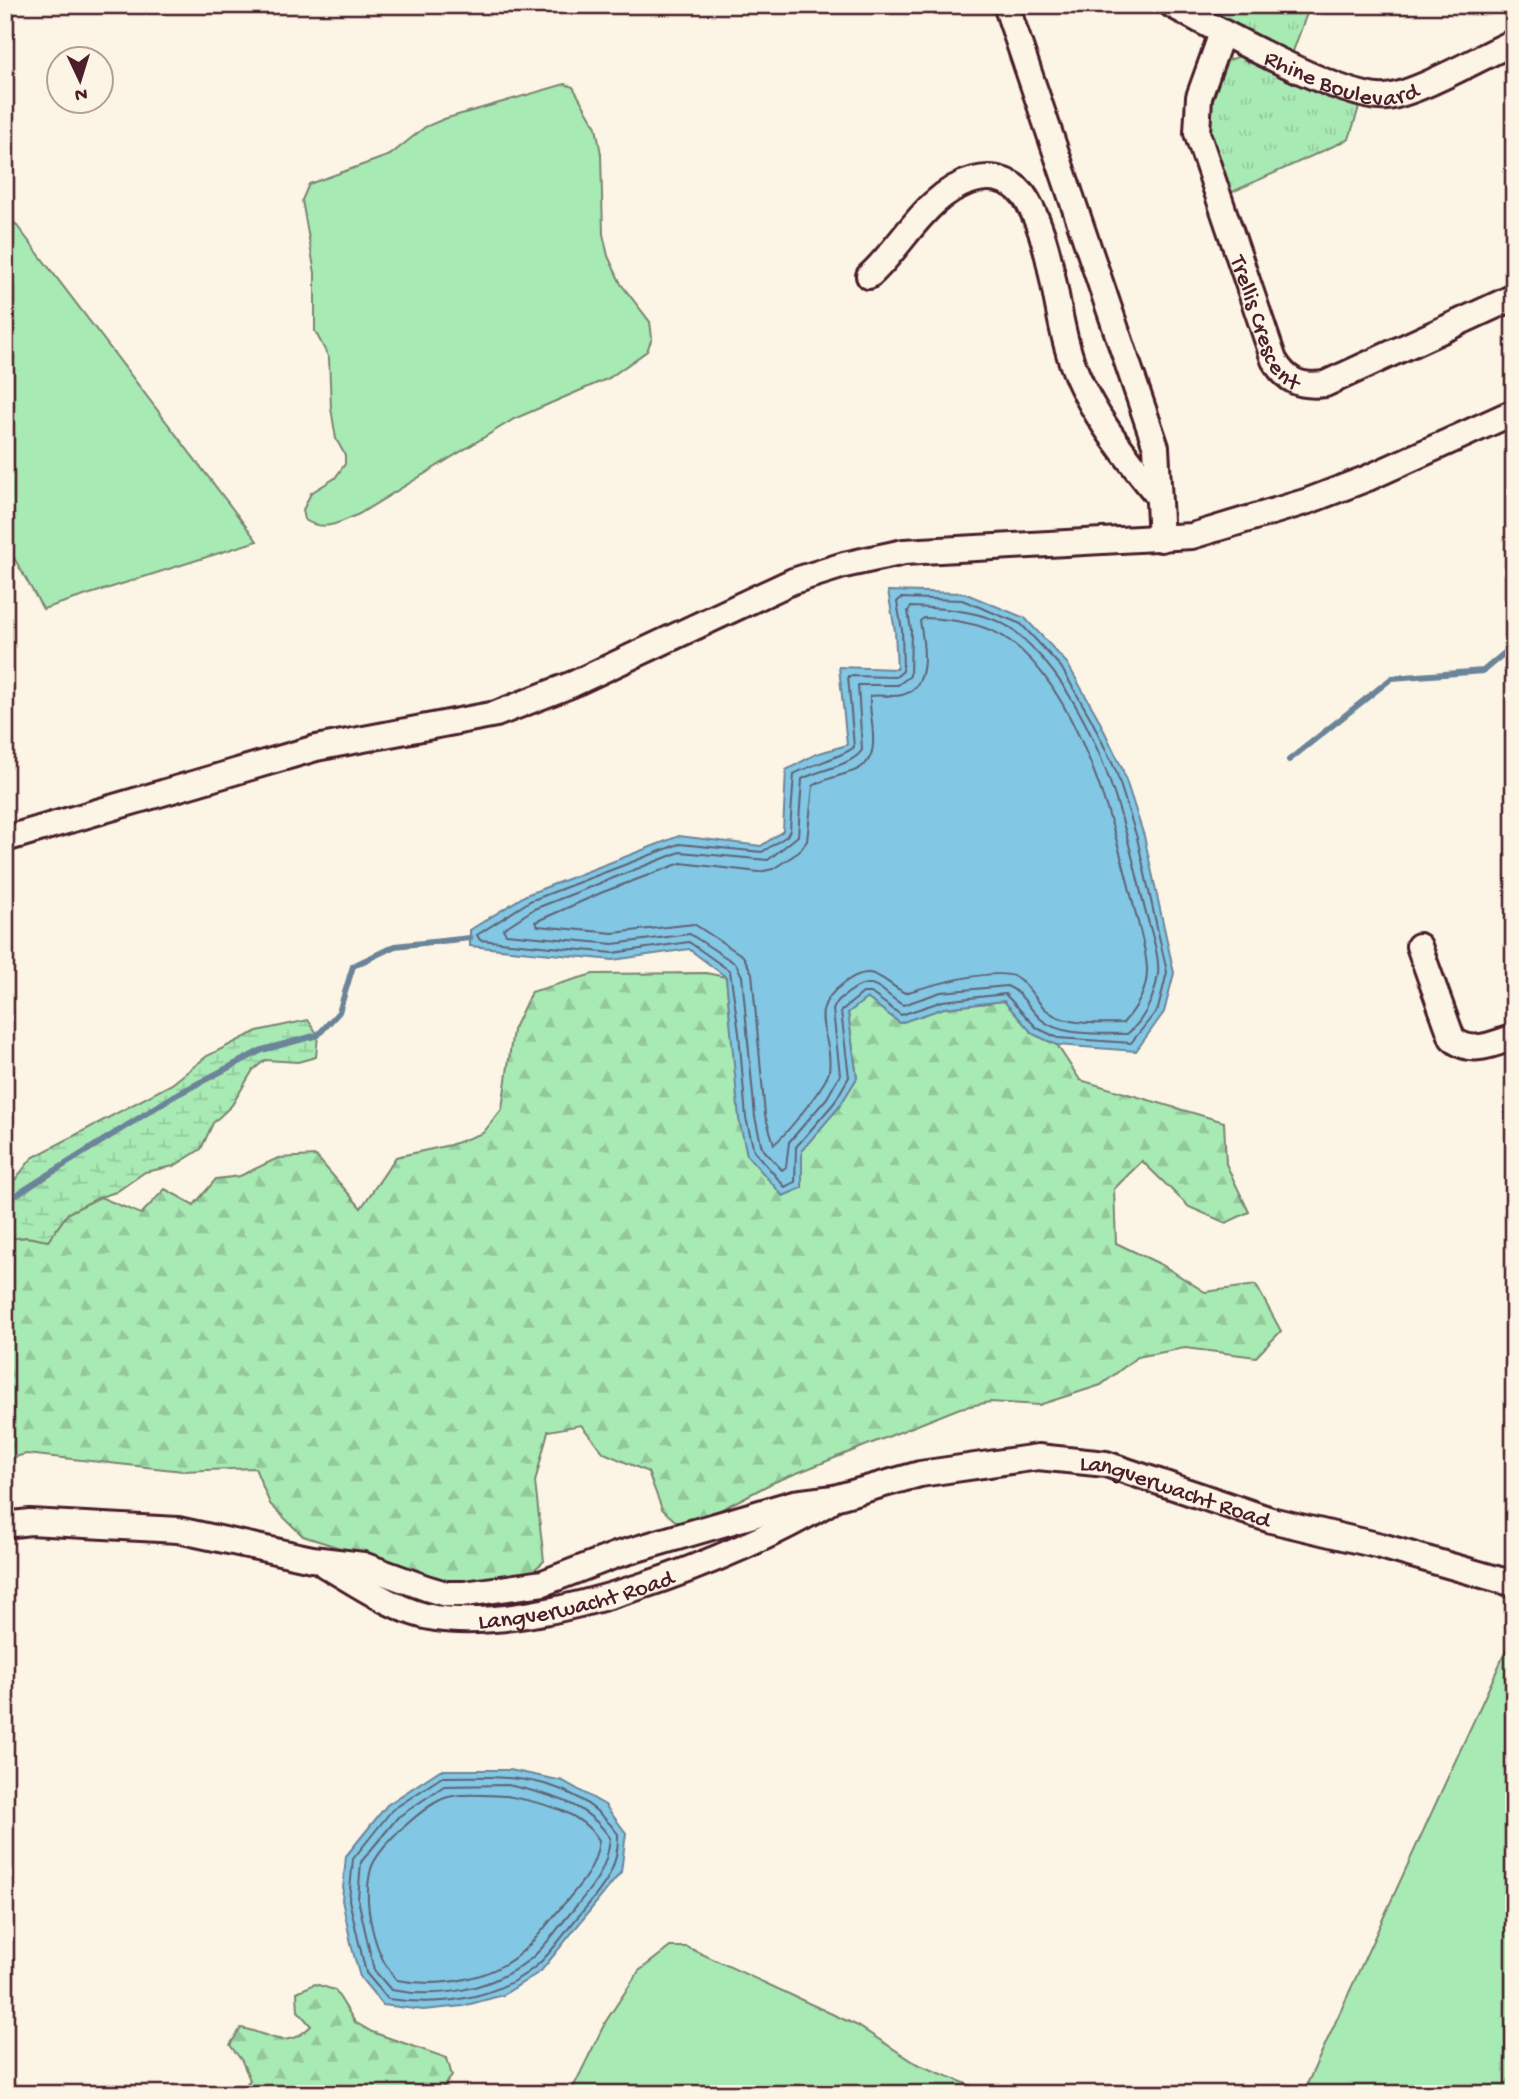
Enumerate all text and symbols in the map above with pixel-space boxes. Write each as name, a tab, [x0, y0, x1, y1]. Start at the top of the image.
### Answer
street label: Rhine Boulevard	[1259, 45, 1425, 115]
north arrow	[46, 46, 116, 116]
text: N	[74, 82, 88, 105]
street label: Trellis Crescent	[1221, 250, 1306, 400]
street label: Langverwacht Road	[1078, 1450, 1276, 1537]
street label: Langverwacht Road	[478, 1564, 680, 1638]

